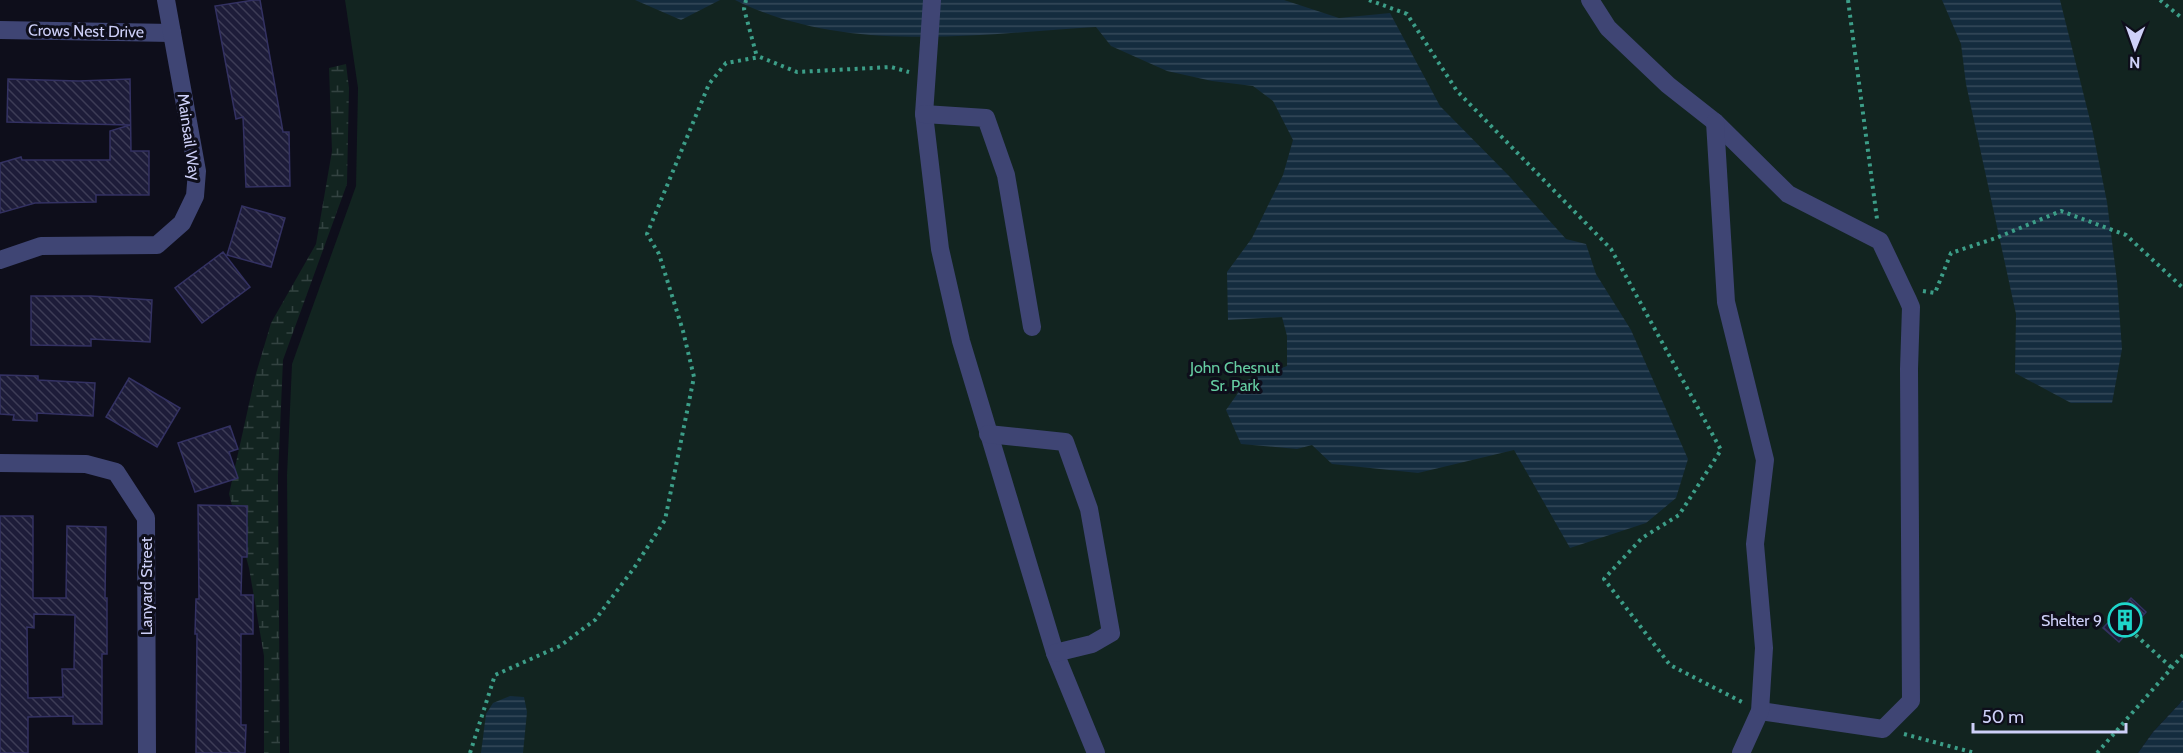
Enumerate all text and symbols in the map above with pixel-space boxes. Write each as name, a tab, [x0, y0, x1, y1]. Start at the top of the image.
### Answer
north arrow	[2105, 18, 2165, 78]
street label: Crows Nest Drive	[28, 20, 144, 42]
text: N	[2129, 53, 2141, 72]
street label: Mainsail Way	[173, 92, 205, 182]
park label: John Chesnut Sr. Park	[1189, 358, 1281, 395]
street label: Lanyard Street	[137, 536, 156, 635]
building icon: Shelter 9	[2107, 602, 2143, 638]
place label: Shelter 9	[2041, 611, 2102, 630]
scale bar	[1973, 696, 2126, 734]
text: 50 m	[1982, 706, 2024, 728]

